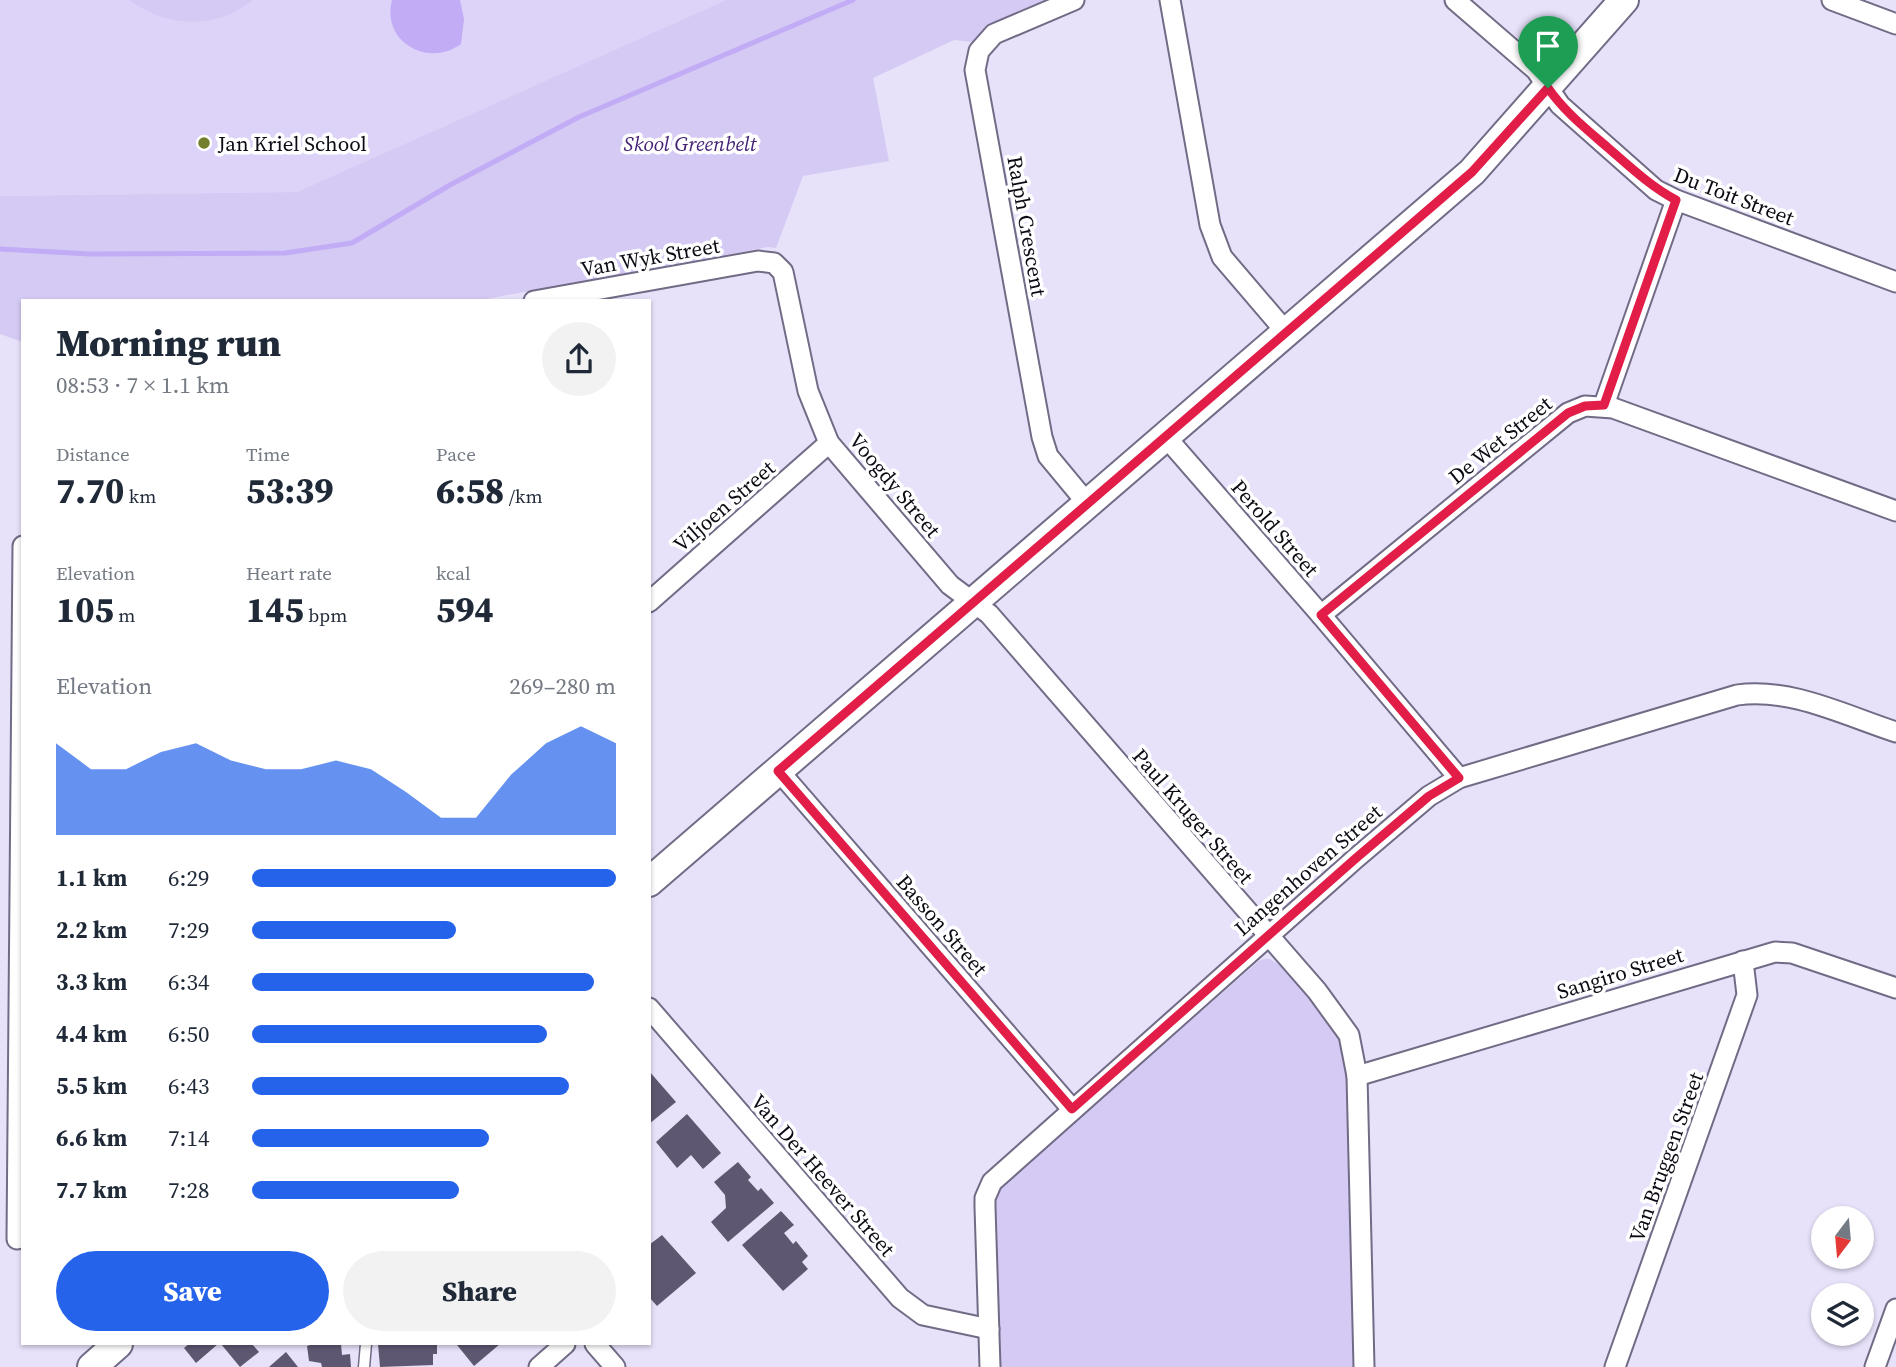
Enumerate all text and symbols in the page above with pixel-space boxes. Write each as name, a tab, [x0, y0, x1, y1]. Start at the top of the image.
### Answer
pin	[1518, 16, 1578, 88]
icon: arrive	[1529, 27, 1567, 65]
place label: Jan Kriel School	[217, 129, 367, 158]
park label: Skool Greenbelt	[624, 129, 758, 158]
marker: Jan Kriel School	[196, 135, 212, 151]
street label: Ralph Crescent	[1000, 154, 1054, 299]
street label: Du Toit Street	[1670, 160, 1798, 232]
street label: Van Wyk Street	[578, 230, 722, 283]
text: Morning run	[56, 317, 281, 369]
button: share	[542, 322, 616, 396]
text: 08:53 · 7 × 1.1 km	[56, 369, 230, 401]
street label: De Wet Street	[1442, 389, 1558, 491]
street label: Voogdy Street	[843, 427, 947, 543]
text: Distance	[56, 441, 130, 467]
text: Time	[246, 441, 290, 467]
text: Pace	[436, 441, 476, 467]
street label: Viljoen Street	[667, 454, 781, 558]
text: 7.70	[56, 467, 124, 515]
text: 53:39	[246, 467, 334, 515]
text: 6:58	[436, 467, 504, 515]
street label: Perold Street	[1225, 473, 1325, 583]
text: km	[124, 483, 156, 509]
text: /km	[504, 483, 543, 509]
text: Elevation	[56, 560, 135, 586]
text: Heart rate	[246, 560, 332, 586]
text: kcal	[436, 560, 471, 586]
text: 105	[56, 586, 114, 634]
text: 145	[246, 586, 304, 634]
text: 594	[436, 586, 494, 634]
text: m	[114, 602, 135, 628]
text: bpm	[304, 602, 347, 628]
text: Elevation	[56, 670, 152, 702]
text: 269–280 m	[509, 670, 616, 702]
street label: Paul Kruger Street	[1126, 742, 1260, 890]
street label: Langenhoven Street	[1228, 798, 1388, 942]
text: 1.1 km	[56, 862, 127, 894]
text: 6:29	[168, 862, 209, 894]
street label: Basson Street	[890, 868, 994, 982]
text: 2.2 km	[56, 914, 127, 946]
text: 7:29	[168, 914, 209, 946]
street label: Sangiro Street	[1553, 940, 1687, 1006]
text: 3.3 km	[56, 966, 127, 998]
text: 6:34	[168, 966, 209, 998]
text: 4.4 km	[56, 1018, 127, 1050]
text: 6:50	[168, 1018, 209, 1050]
street label: Van Bruggen Street	[1622, 1068, 1710, 1246]
text: 5.5 km	[56, 1070, 127, 1102]
text: 6:43	[168, 1070, 209, 1102]
street label: Van Der Heever Street	[744, 1088, 902, 1263]
text: 6.6 km	[56, 1122, 127, 1154]
text: 7:14	[168, 1122, 209, 1154]
text: 7.7 km	[56, 1174, 127, 1206]
text: 7:28	[168, 1174, 209, 1206]
north arrow	[1811, 1206, 1874, 1269]
map controls	[1811, 1206, 1874, 1346]
button: Save	[56, 1251, 329, 1331]
button: Share	[343, 1251, 616, 1331]
button: layers	[1811, 1283, 1874, 1346]

